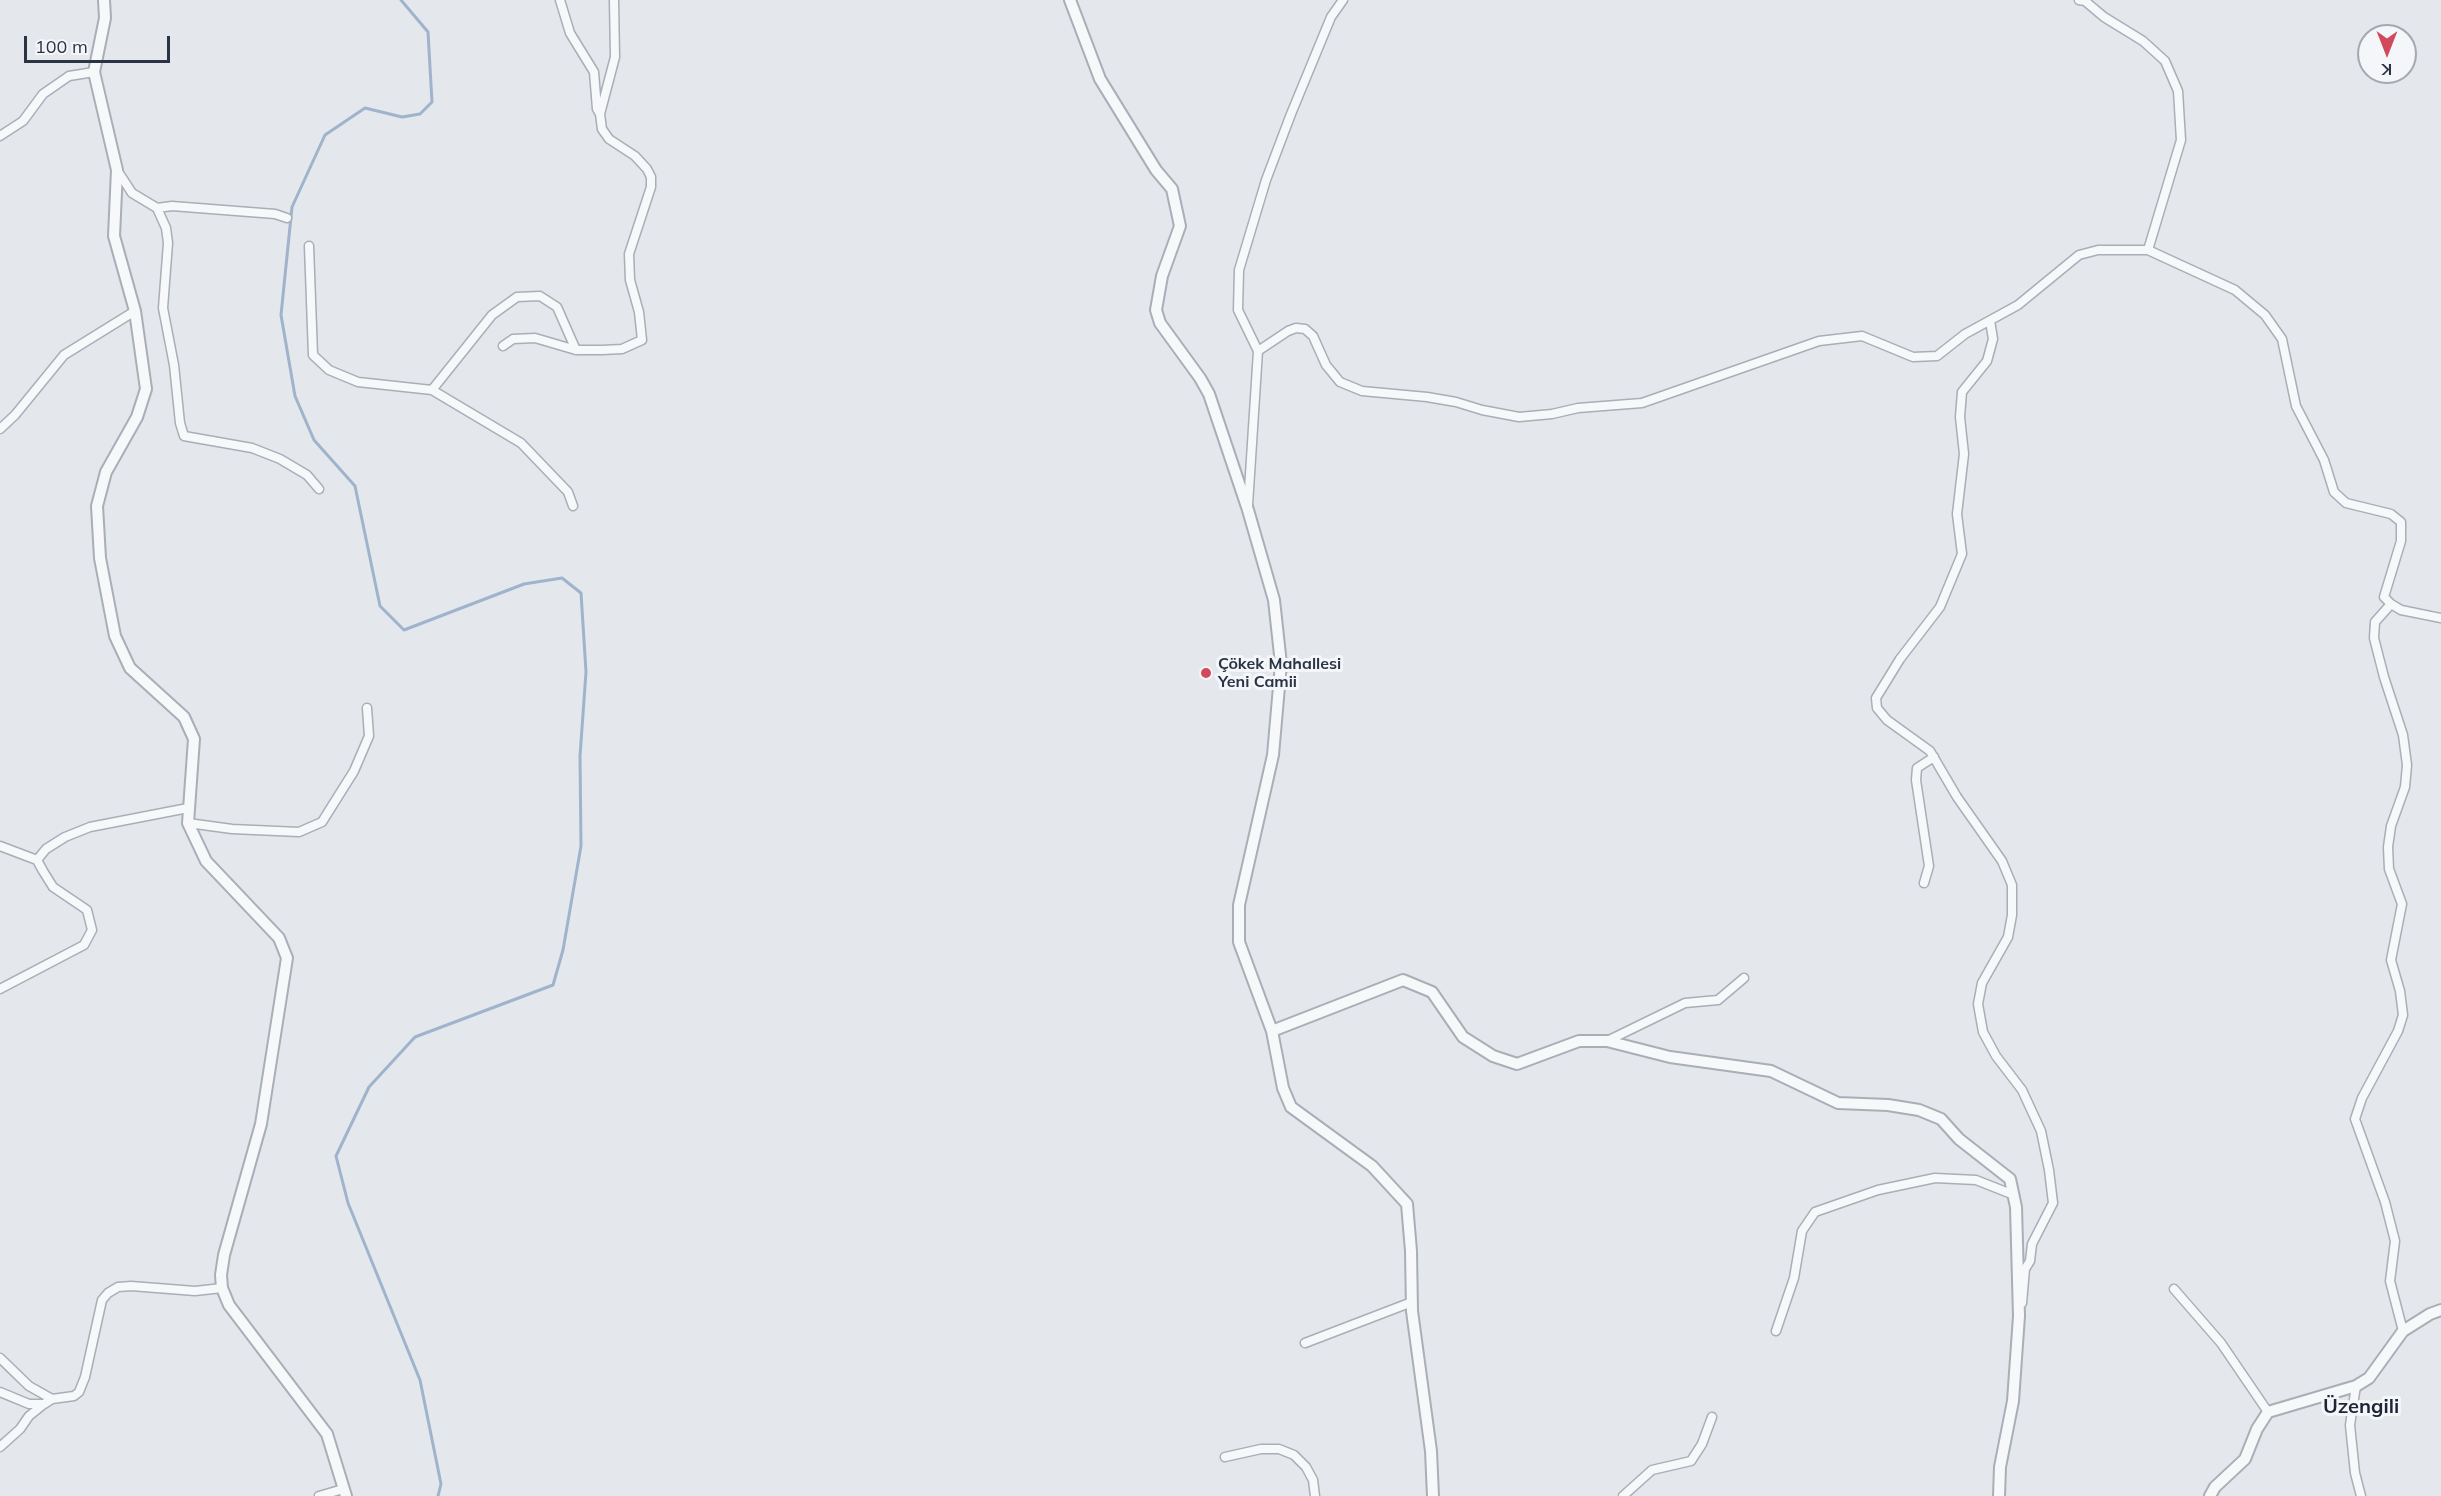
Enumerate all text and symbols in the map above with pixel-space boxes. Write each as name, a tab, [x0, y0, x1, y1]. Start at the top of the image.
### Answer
scale bar	[27, 24, 172, 62]
north arrow	[2357, 24, 2417, 84]
text: 100 m	[35, 35, 88, 58]
text: K	[2382, 60, 2392, 80]
place label: Çökek Mahallesi Yeni Camii	[1218, 654, 1341, 692]
marker: Çökek Mahallesi Yeni Camii	[1199, 666, 1213, 680]
district label: Üzengili	[2323, 1395, 2399, 1419]

